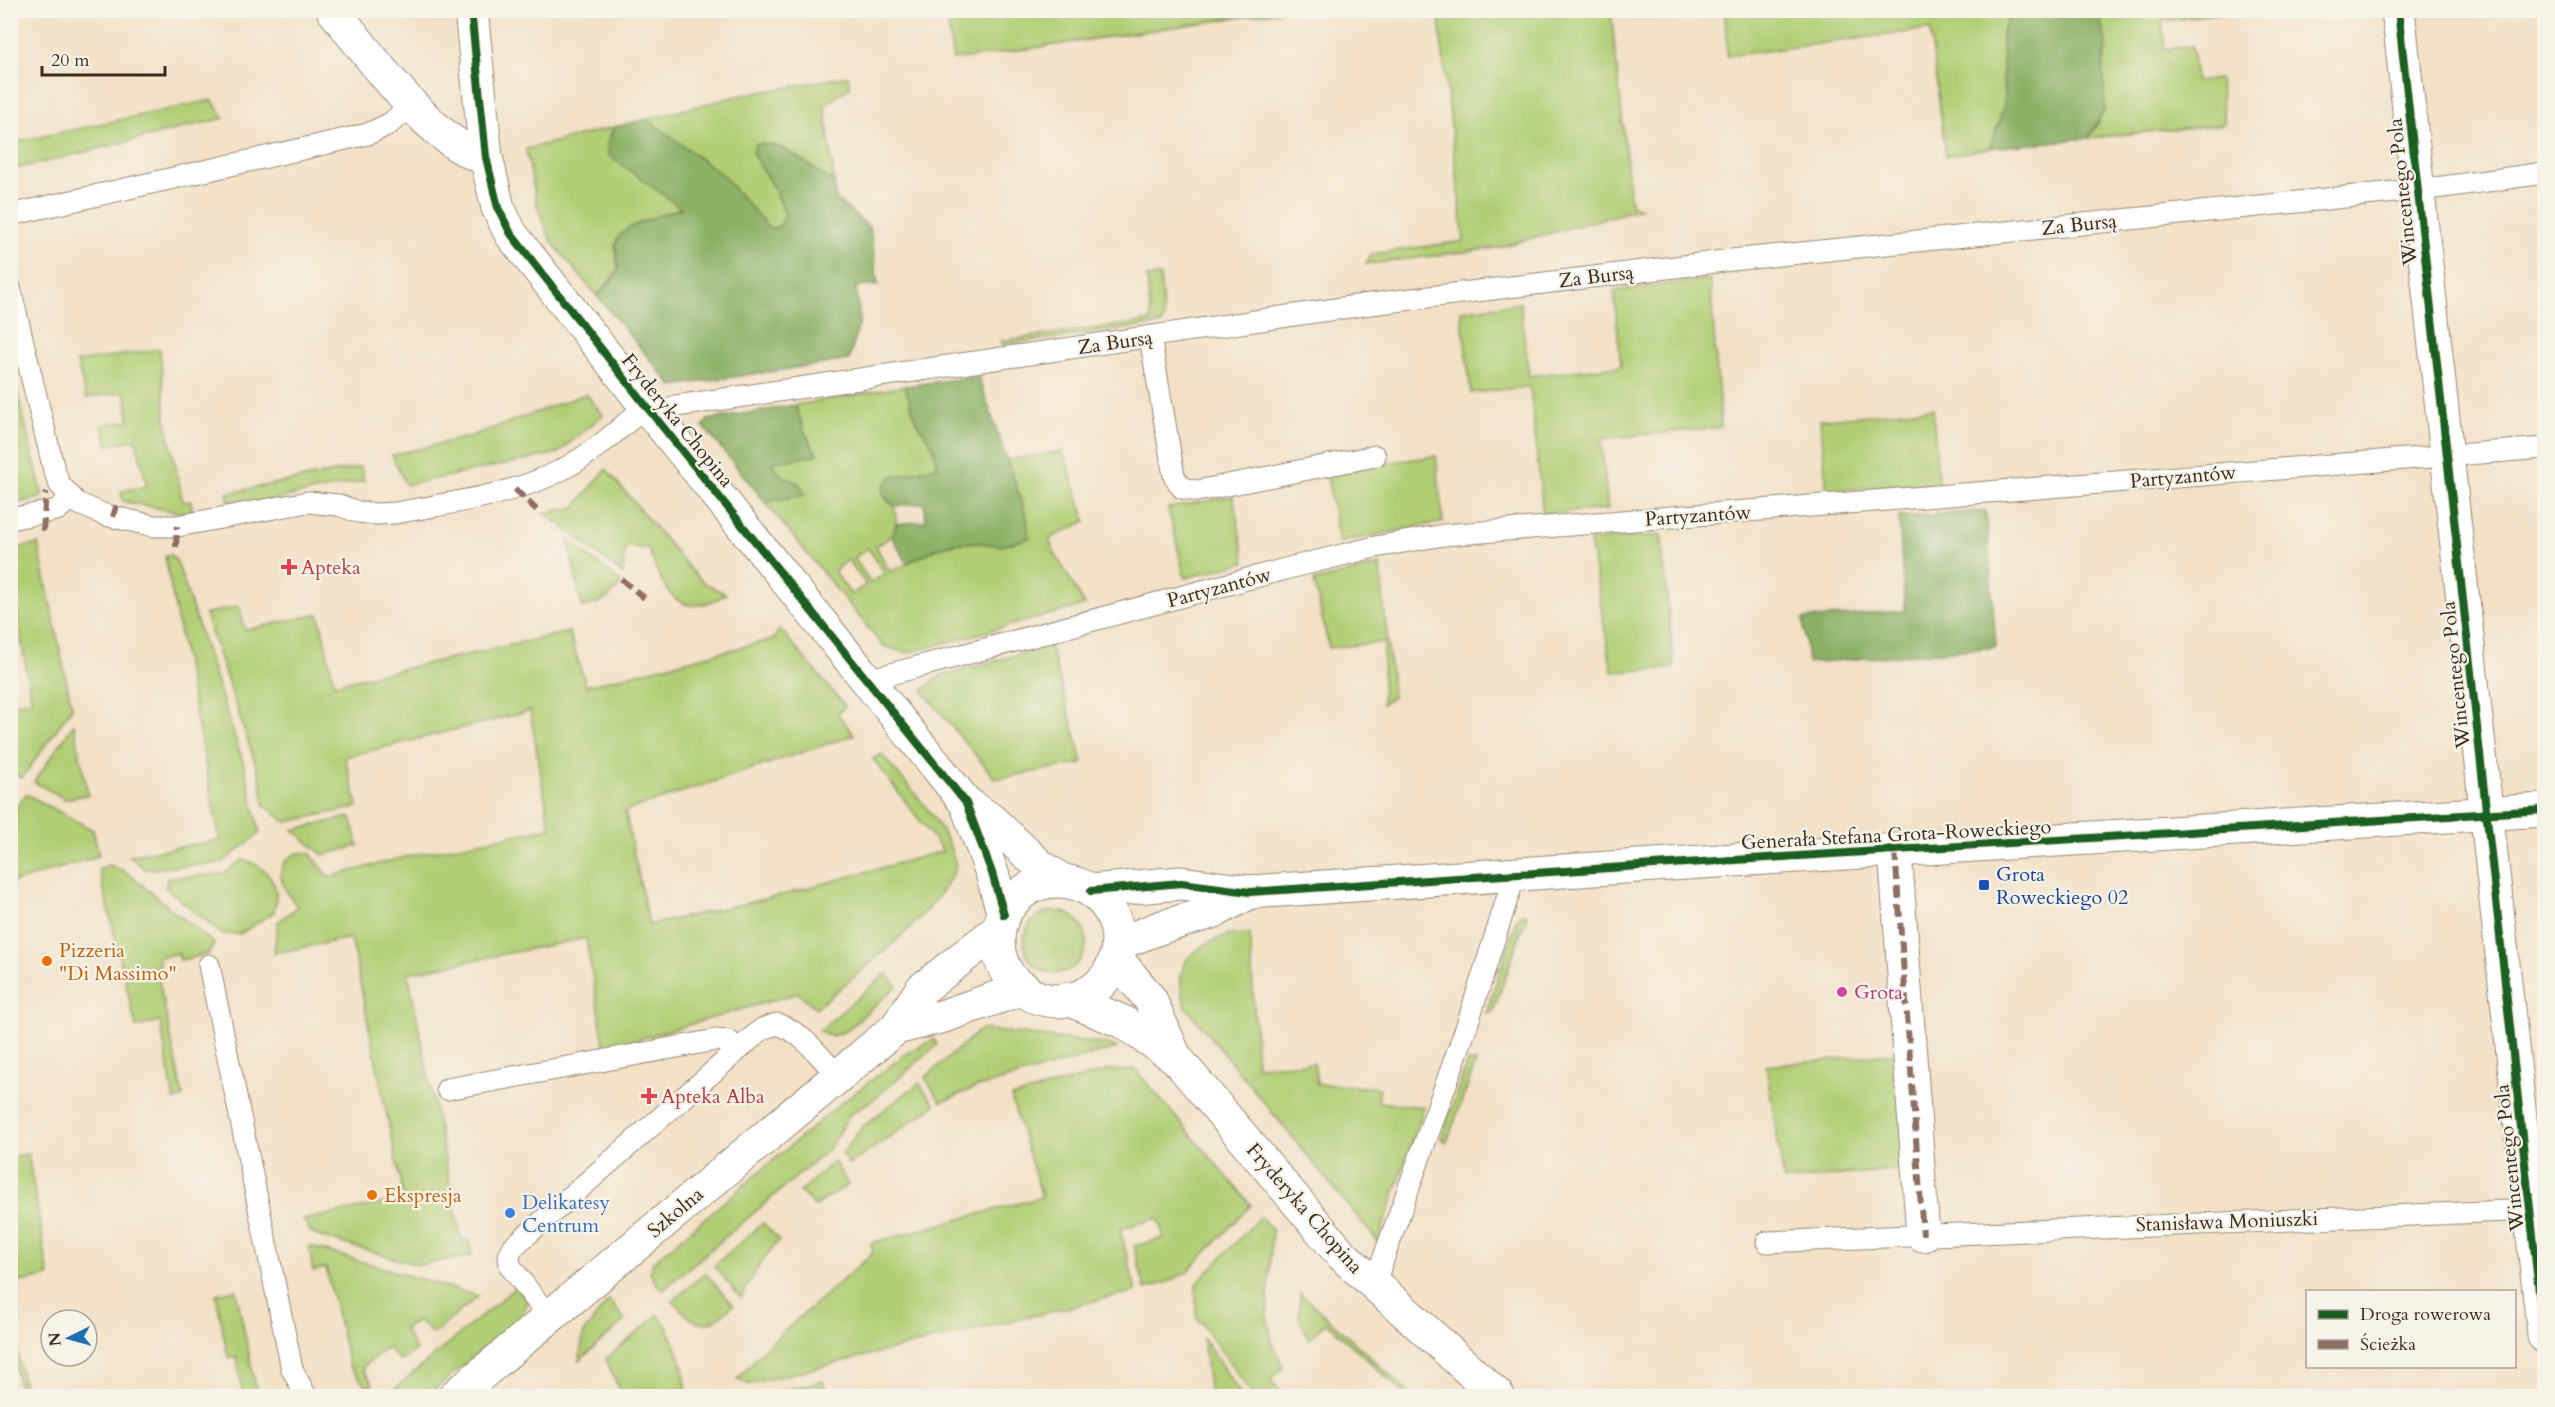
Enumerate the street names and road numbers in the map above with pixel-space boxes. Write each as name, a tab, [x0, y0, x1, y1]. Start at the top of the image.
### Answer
street label: Wincentego Pola	[2381, 117, 2424, 268]
street label: Za Bursą	[2040, 207, 2118, 242]
street label: Za Bursą	[1557, 258, 1636, 294]
street label: Za Bursą	[1076, 324, 1155, 361]
street label: Fryderyka Chopina	[615, 348, 740, 493]
street label: Partyzantów	[2129, 458, 2237, 495]
street label: Partyzantów	[1644, 498, 1752, 533]
street label: Partyzantów	[1164, 561, 1274, 614]
street label: Wincentego Pola	[2434, 600, 2477, 751]
street label: Generała Stefana Grota-Roweckiego	[1740, 813, 2052, 856]
street label: Wincentego Pola	[2488, 1083, 2531, 1234]
street label: Fryderyka Chopina	[1240, 1137, 1369, 1280]
street label: Szkolna	[642, 1181, 709, 1244]
street label: Stanisława Moniuszki	[2135, 1205, 2319, 1238]

